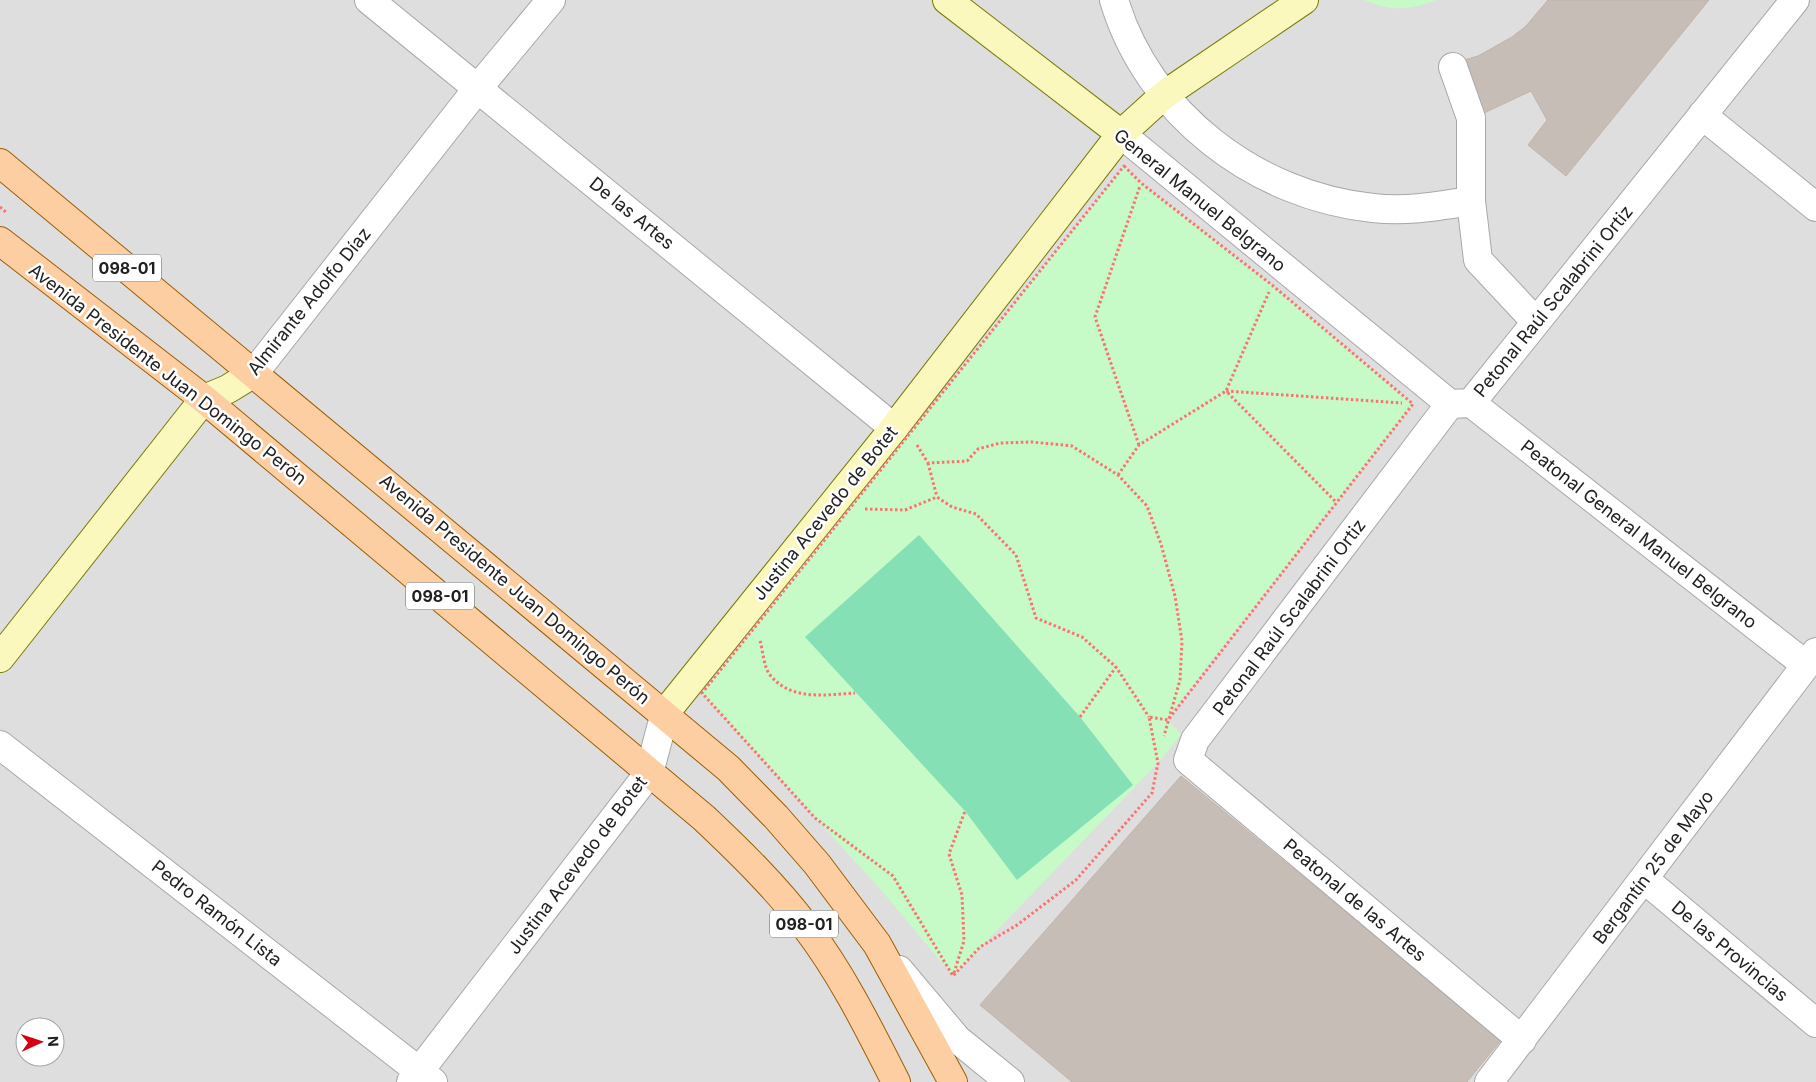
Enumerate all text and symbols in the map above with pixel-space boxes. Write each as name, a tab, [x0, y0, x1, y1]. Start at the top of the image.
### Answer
street label: General Manuel Belgrano	[1110, 124, 1290, 276]
street label: De las Artes	[585, 173, 679, 253]
street label: Petonal Raúl Scalabrini Ortiz	[1469, 201, 1637, 401]
street label: Almirante Adolfo Díaz	[243, 223, 375, 379]
road number: 098-01	[93, 254, 161, 282]
street label: Avenida Presidente Juan Domingo Perón	[25, 259, 311, 489]
street label: Justina Acevedo de Botet	[748, 422, 902, 604]
street label: Peatonal General Manuel Belgrano	[1517, 435, 1761, 633]
street label: Avenida Presidente Juan Domingo Perón	[376, 470, 654, 708]
street label: Petonal Raúl Scalabrini Ortiz	[1208, 515, 1370, 719]
road number: 098-01	[406, 582, 474, 610]
street label: Justina Acevedo de Botet	[503, 772, 651, 958]
street label: Bergantín 25 de Mayo	[1588, 786, 1718, 948]
street label: Peatonal de las Artes	[1279, 834, 1431, 966]
street label: Pedro Ramón Lista	[148, 856, 286, 970]
street label: De las Provincias	[1668, 896, 1792, 1006]
road number: 098-01	[770, 911, 838, 938]
north arrow	[15, 1017, 65, 1067]
text: N	[45, 1036, 62, 1047]

